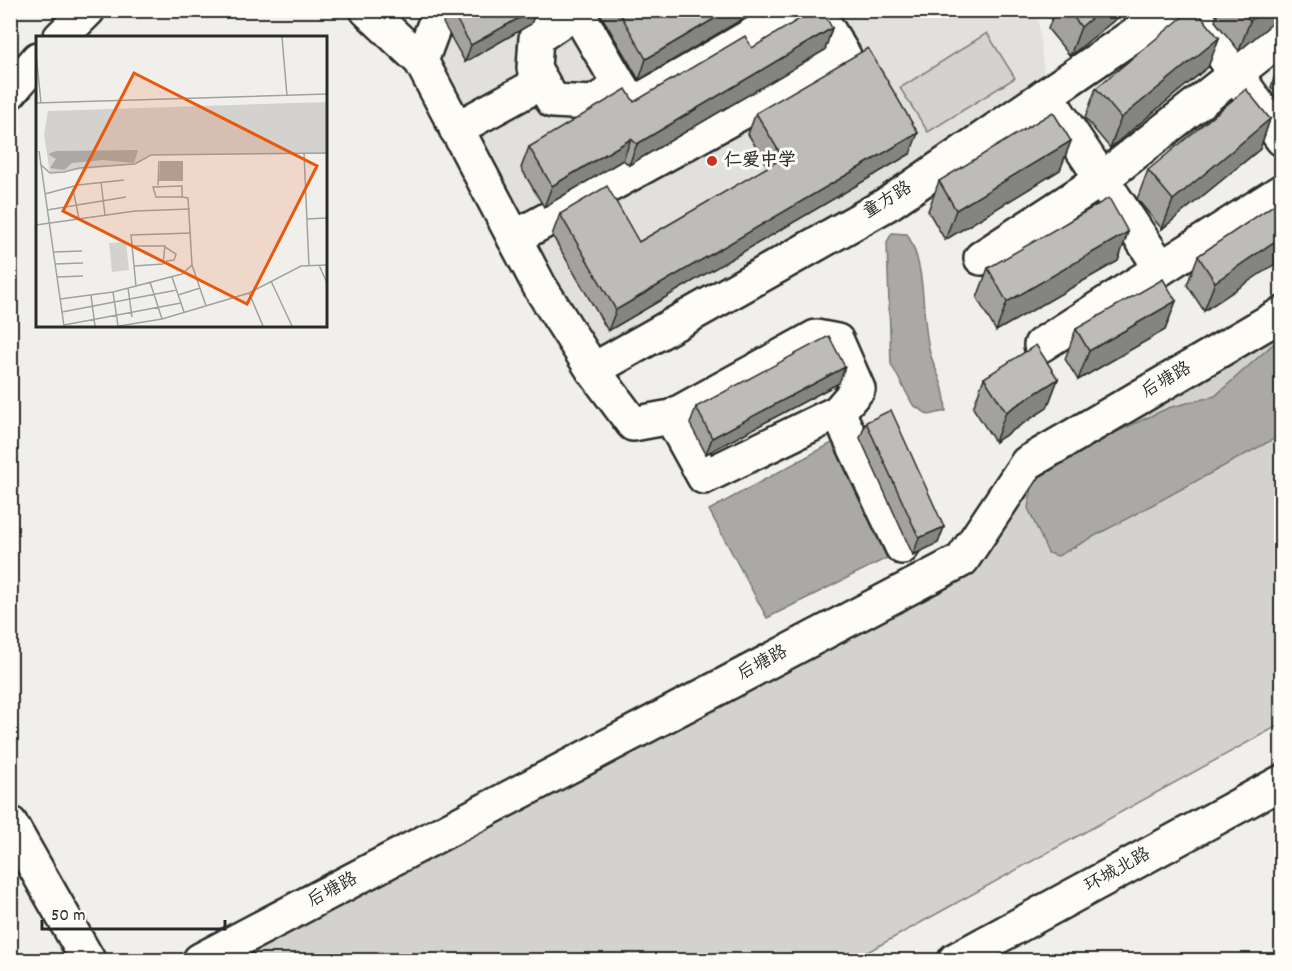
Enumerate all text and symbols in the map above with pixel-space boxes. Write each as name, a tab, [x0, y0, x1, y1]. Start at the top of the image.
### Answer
inset map	[36, 36, 327, 327]
place label: 仁爱中学	[724, 149, 796, 174]
marker: 仁爱中学	[705, 154, 719, 168]
street label: 童方路	[858, 176, 918, 226]
street label: 后塘路	[1137, 357, 1197, 405]
street label: 后塘路	[733, 640, 793, 688]
street label: 环城北路	[1080, 843, 1156, 899]
street label: 后塘路	[303, 867, 363, 915]
scale bar	[42, 893, 225, 931]
text: 50 m	[51, 904, 86, 929]

